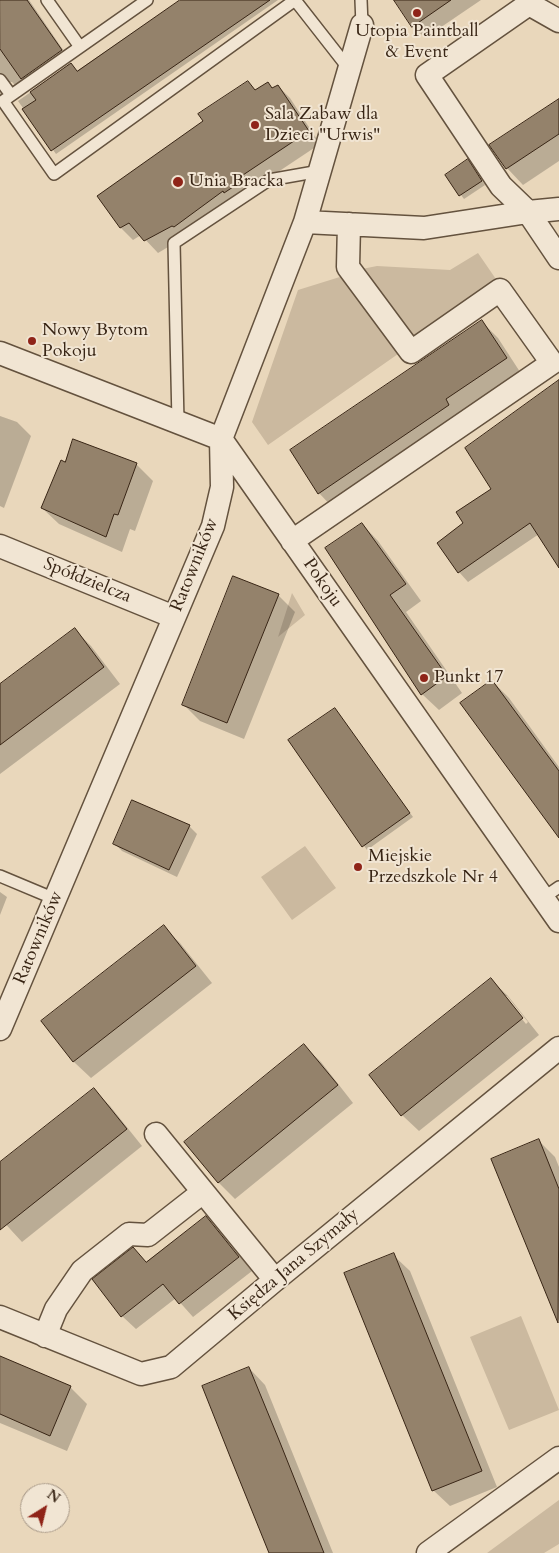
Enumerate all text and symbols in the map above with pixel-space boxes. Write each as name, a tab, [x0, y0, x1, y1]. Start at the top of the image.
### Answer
marker: Utopia Paintball & Event	[411, 7, 423, 19]
place label: Utopia Paintball & Event	[355, 21, 479, 64]
place label: Sala Zabaw dla Dzieci "Urwis"	[265, 104, 380, 146]
marker: Sala Zabaw dla Dzieci "Urwis"	[249, 119, 261, 131]
place label: Unia Bracka	[189, 171, 284, 193]
marker: Unia Bracka	[171, 175, 185, 189]
place label: Nowy Bytom Pokoju	[42, 320, 148, 362]
marker: Nowy Bytom Pokoju	[26, 335, 38, 347]
street label: Ratowników	[166, 515, 224, 615]
street label: Spółdzielcza	[40, 554, 134, 608]
street label: Pokoju	[297, 554, 347, 612]
place label: Punkt 17	[434, 667, 503, 689]
marker: Punkt 17	[418, 672, 430, 684]
place label: Miejskie Przedszkole Nr 4	[368, 846, 498, 889]
marker: Miejskie Przedszkole Nr 4	[352, 861, 364, 873]
street label: Ratowników	[10, 888, 68, 988]
street label: Księdza Jana Szymały	[224, 1204, 364, 1326]
north arrow	[20, 1483, 70, 1533]
text: N	[43, 1485, 64, 1508]

